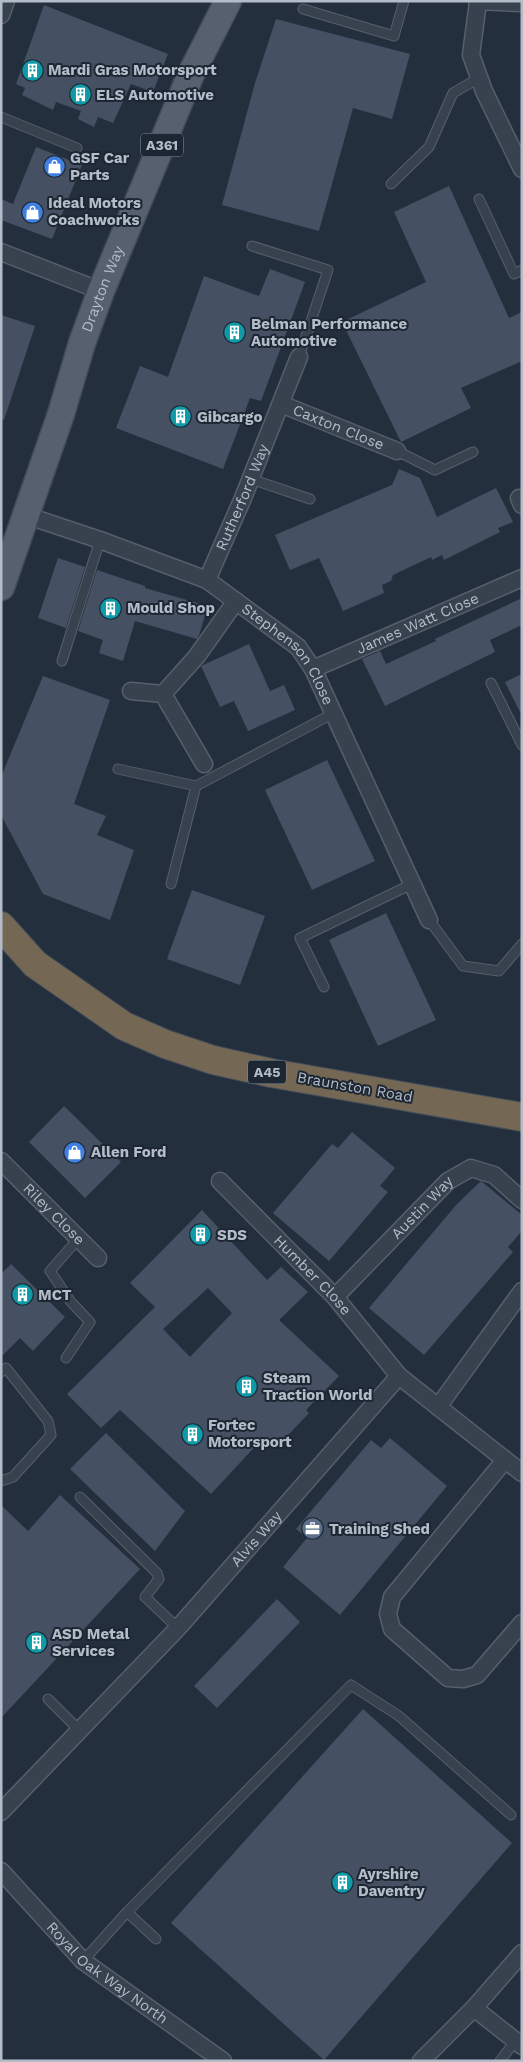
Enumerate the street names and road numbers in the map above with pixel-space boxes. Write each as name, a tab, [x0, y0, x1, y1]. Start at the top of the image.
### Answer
road number: A361	[141, 134, 183, 156]
street label: Drayton Way	[78, 243, 128, 335]
street label: Caxton Close	[290, 401, 387, 454]
street label: Rutherford Way	[212, 441, 273, 553]
street label: James Watt Close	[354, 589, 481, 658]
street label: Stephenson Close	[238, 600, 337, 708]
road number: A45	[248, 1060, 286, 1084]
street label: Braunston Road	[296, 1068, 414, 1106]
street label: Austin Way	[388, 1172, 457, 1243]
street label: Riley Close	[19, 1179, 89, 1249]
street label: Humber Close	[270, 1232, 355, 1319]
street label: Alvis Way	[227, 1507, 286, 1570]
street label: Royal Oak Way North	[43, 1918, 171, 2028]

